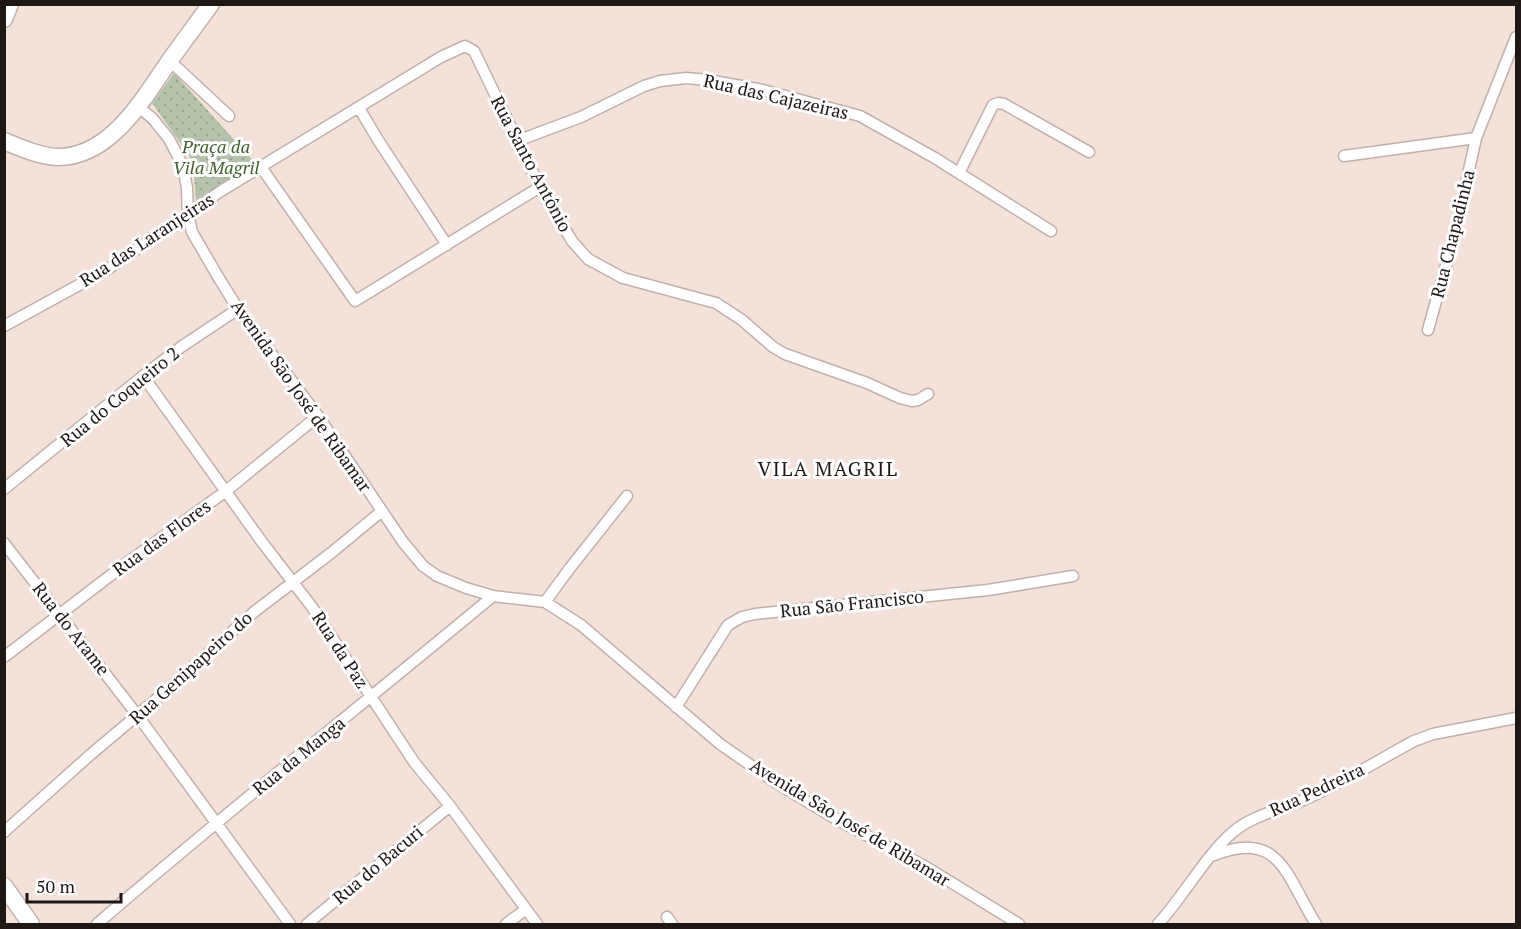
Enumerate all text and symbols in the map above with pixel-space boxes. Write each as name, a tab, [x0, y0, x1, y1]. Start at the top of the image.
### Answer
street label: Rua das Cajazeiras	[701, 68, 851, 124]
street label: Rua Santo Antônio	[486, 91, 578, 236]
park label: Praça da Vila Magril	[173, 134, 259, 179]
street label: Rua Chapadinha	[1424, 167, 1480, 300]
street label: Rua das Laranjeiras	[75, 187, 218, 292]
street label: Avenida São José de Ribamar	[226, 295, 378, 496]
street label: Rua do Coqueiro 2	[55, 341, 184, 452]
district label: VILA MAGRIL	[758, 455, 898, 482]
street label: Rua das Flores	[108, 494, 215, 581]
street label: Rua do Arame	[28, 577, 116, 680]
street label: Rua São Francisco	[779, 584, 925, 622]
street label: Rua Genipapeiro do	[124, 605, 257, 729]
street label: Rua da Paz	[307, 606, 375, 693]
street label: Rua da Manga	[247, 710, 350, 800]
street label: Avenida São José de Ribamar	[746, 753, 955, 892]
street label: Rua Pedreira	[1265, 757, 1368, 821]
street label: Rua do Bacuri	[327, 819, 428, 909]
scale bar	[27, 866, 122, 904]
text: 50 m	[36, 874, 76, 898]

